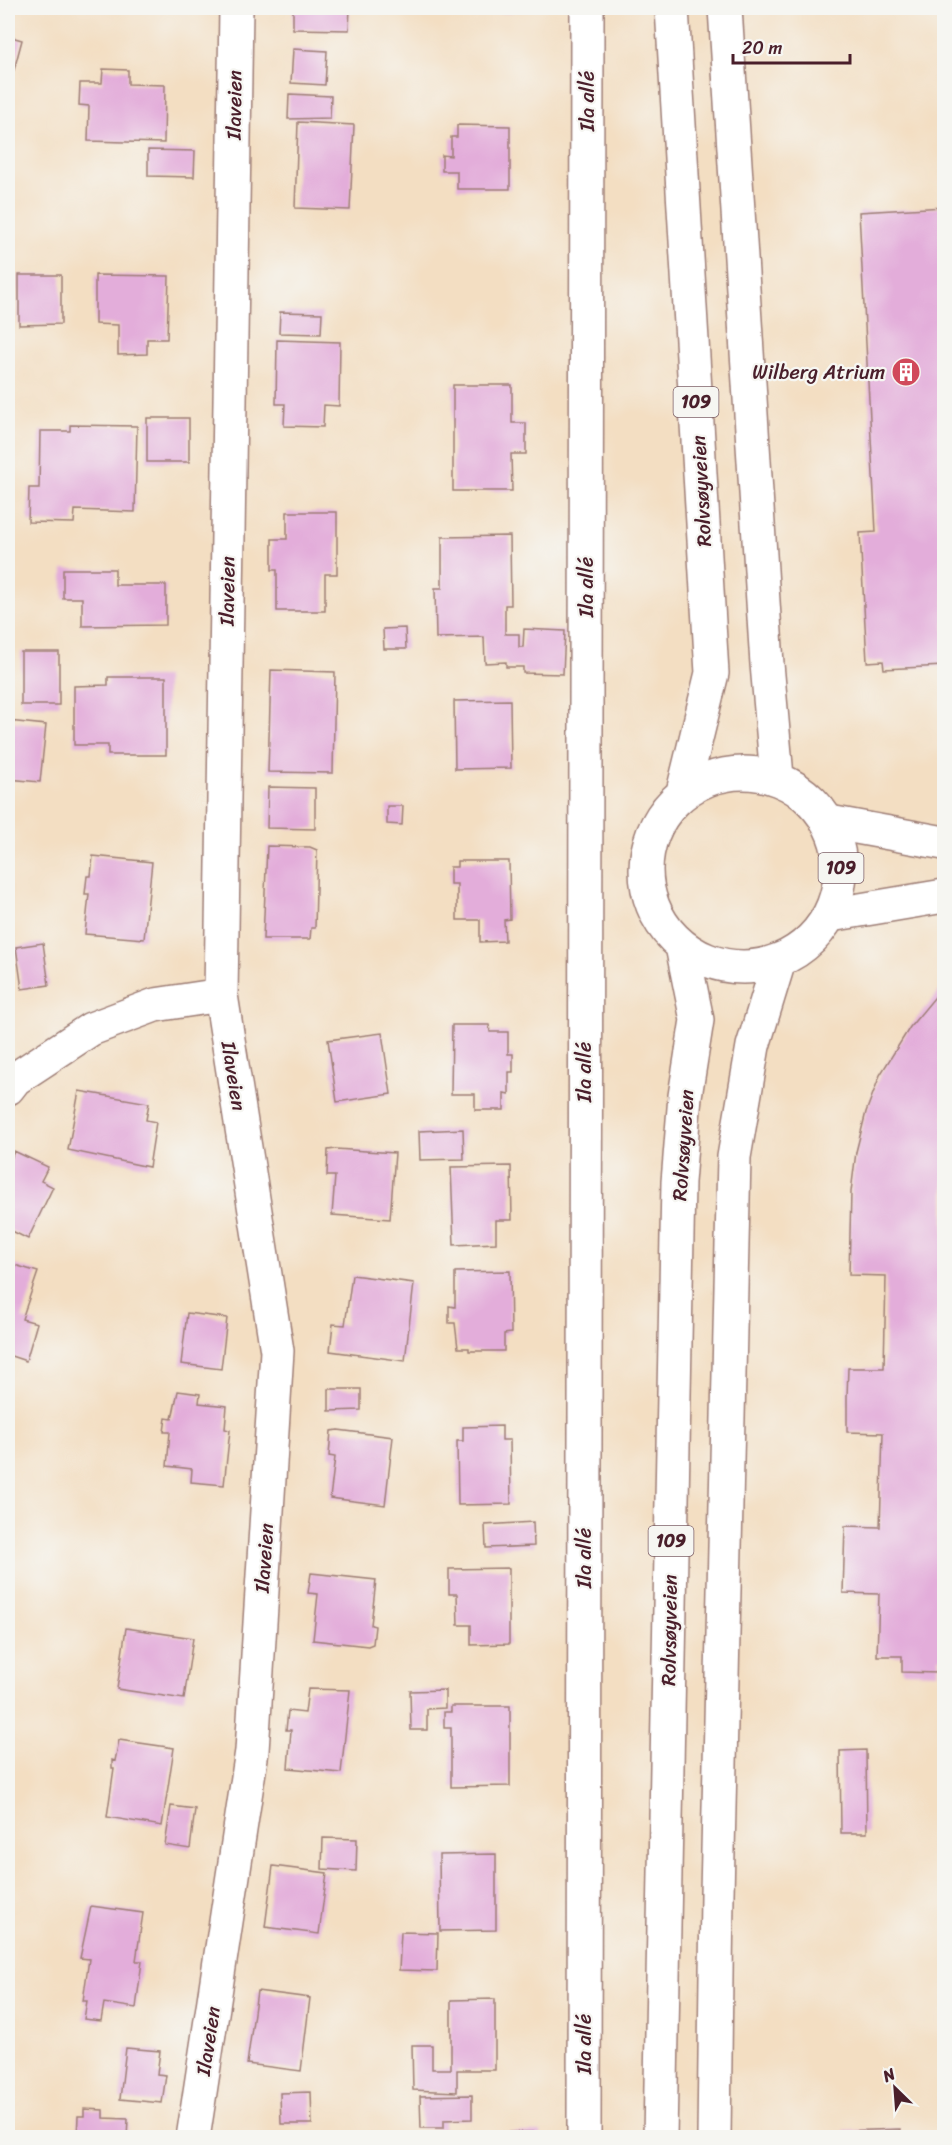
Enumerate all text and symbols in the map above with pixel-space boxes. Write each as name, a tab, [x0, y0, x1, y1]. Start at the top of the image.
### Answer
scale bar	[733, 27, 850, 65]
text: 20 m	[742, 32, 782, 64]
street label: Ilaveien	[216, 70, 253, 141]
street label: Ila allé	[570, 71, 605, 132]
place label: Wilberg Atrium	[752, 355, 885, 390]
building icon: Wilberg Atrium	[890, 356, 922, 388]
road number: 109	[674, 387, 718, 417]
street label: Rolvsøyveien	[681, 434, 722, 548]
street label: Ilaveien	[209, 556, 246, 627]
street label: Ila allé	[569, 557, 604, 618]
road number: 109	[818, 853, 864, 883]
street label: Ilaveien	[211, 1038, 256, 1113]
street label: Ila allé	[567, 1042, 602, 1103]
street label: Rolvsøyveien	[662, 1088, 705, 1202]
street label: Ilaveien	[245, 1522, 284, 1595]
road number: 109	[648, 1526, 694, 1556]
street label: Ila allé	[567, 1528, 602, 1589]
street label: Rolvsøyveien	[651, 1574, 688, 1686]
street label: Ilaveien	[186, 2004, 231, 2079]
street label: Ila allé	[567, 2014, 602, 2075]
north arrow	[865, 2058, 925, 2118]
text: N	[877, 2059, 901, 2091]

